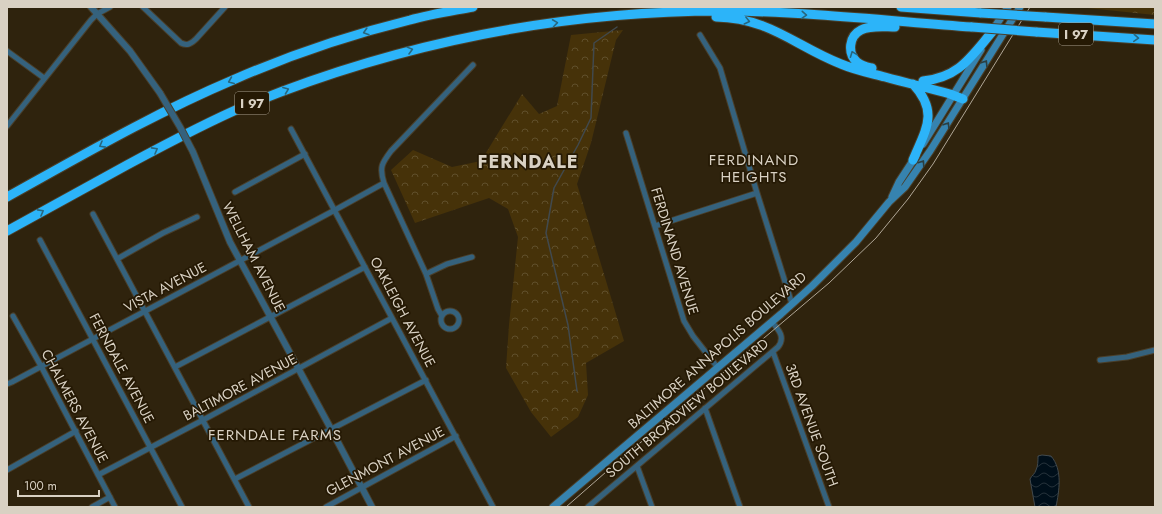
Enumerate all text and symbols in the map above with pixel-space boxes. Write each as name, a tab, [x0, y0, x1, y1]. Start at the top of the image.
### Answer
one-way arrow	[801, 10, 807, 19]
one-way arrow	[744, 16, 751, 25]
one-way arrow	[552, 19, 558, 28]
road number: I 97	[1059, 23, 1093, 45]
one-way arrow	[363, 27, 370, 36]
one-way arrow	[1133, 34, 1139, 43]
one-way arrow	[407, 47, 413, 55]
one-way arrow	[849, 50, 857, 57]
one-way arrow	[981, 60, 988, 67]
one-way arrow	[228, 76, 235, 84]
one-way arrow	[283, 86, 290, 94]
road number: I 97	[235, 92, 269, 114]
one-way arrow	[942, 122, 949, 129]
one-way arrow	[99, 140, 106, 147]
one-way arrow	[151, 147, 159, 154]
district label: FERNDALE	[478, 149, 579, 175]
district label: FERDINAND HEIGHTS	[709, 149, 799, 188]
one-way arrow	[917, 160, 925, 167]
street label: FERDINAND AVENUE	[646, 185, 704, 317]
street label: WELLHAM AVENUE	[218, 199, 290, 315]
one-way arrow	[37, 209, 44, 217]
street label: OAKLEIGH AVENUE	[365, 253, 441, 371]
street label: VISTA AVENUE	[120, 257, 210, 317]
street label: BALTIMORE ANNAPOLIS BOULEVARD	[623, 267, 811, 433]
street label: FERNDALE AVENUE	[85, 309, 159, 427]
street label: SOUTH BROADVIEW BOULEVARD	[601, 334, 773, 482]
street label: CHALMERS AVENUE	[37, 346, 113, 466]
street label: BALTIMORE AVENUE	[180, 349, 300, 425]
street label: 3RD AVENUE SOUTH	[780, 361, 844, 489]
street label: GLENMONT AVENUE	[322, 421, 448, 501]
district label: FERNDALE FARMS	[208, 424, 342, 446]
scale bar	[18, 472, 99, 498]
text: 100 m	[24, 477, 57, 495]

